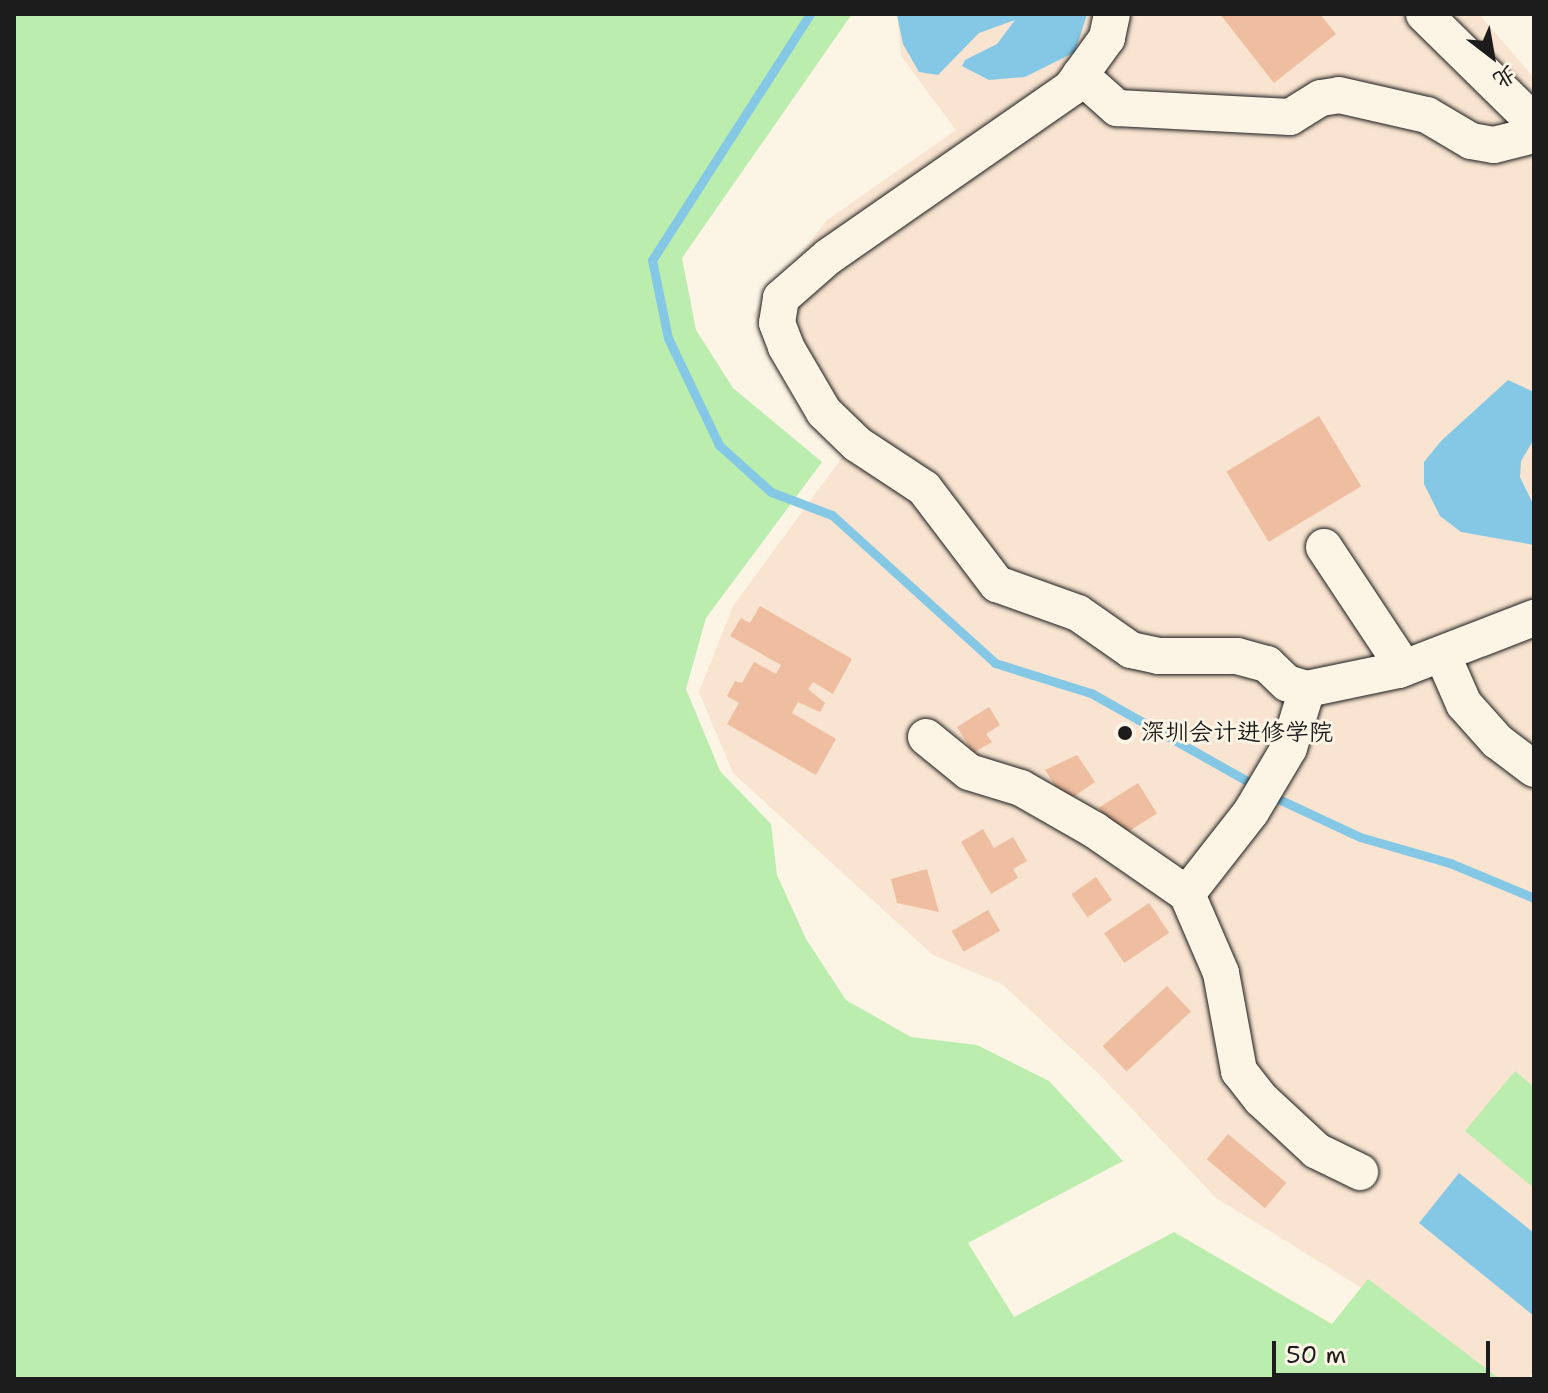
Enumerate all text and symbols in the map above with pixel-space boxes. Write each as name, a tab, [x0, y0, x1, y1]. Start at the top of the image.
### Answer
north arrow	[1452, 16, 1532, 96]
text: 北	[1488, 59, 1522, 95]
place label: 深圳会计进修学院	[1141, 719, 1333, 747]
marker: 深圳会计进修学院	[1116, 724, 1134, 742]
scale bar	[1276, 1325, 1494, 1375]
text: 50 m	[1286, 1339, 1346, 1371]

